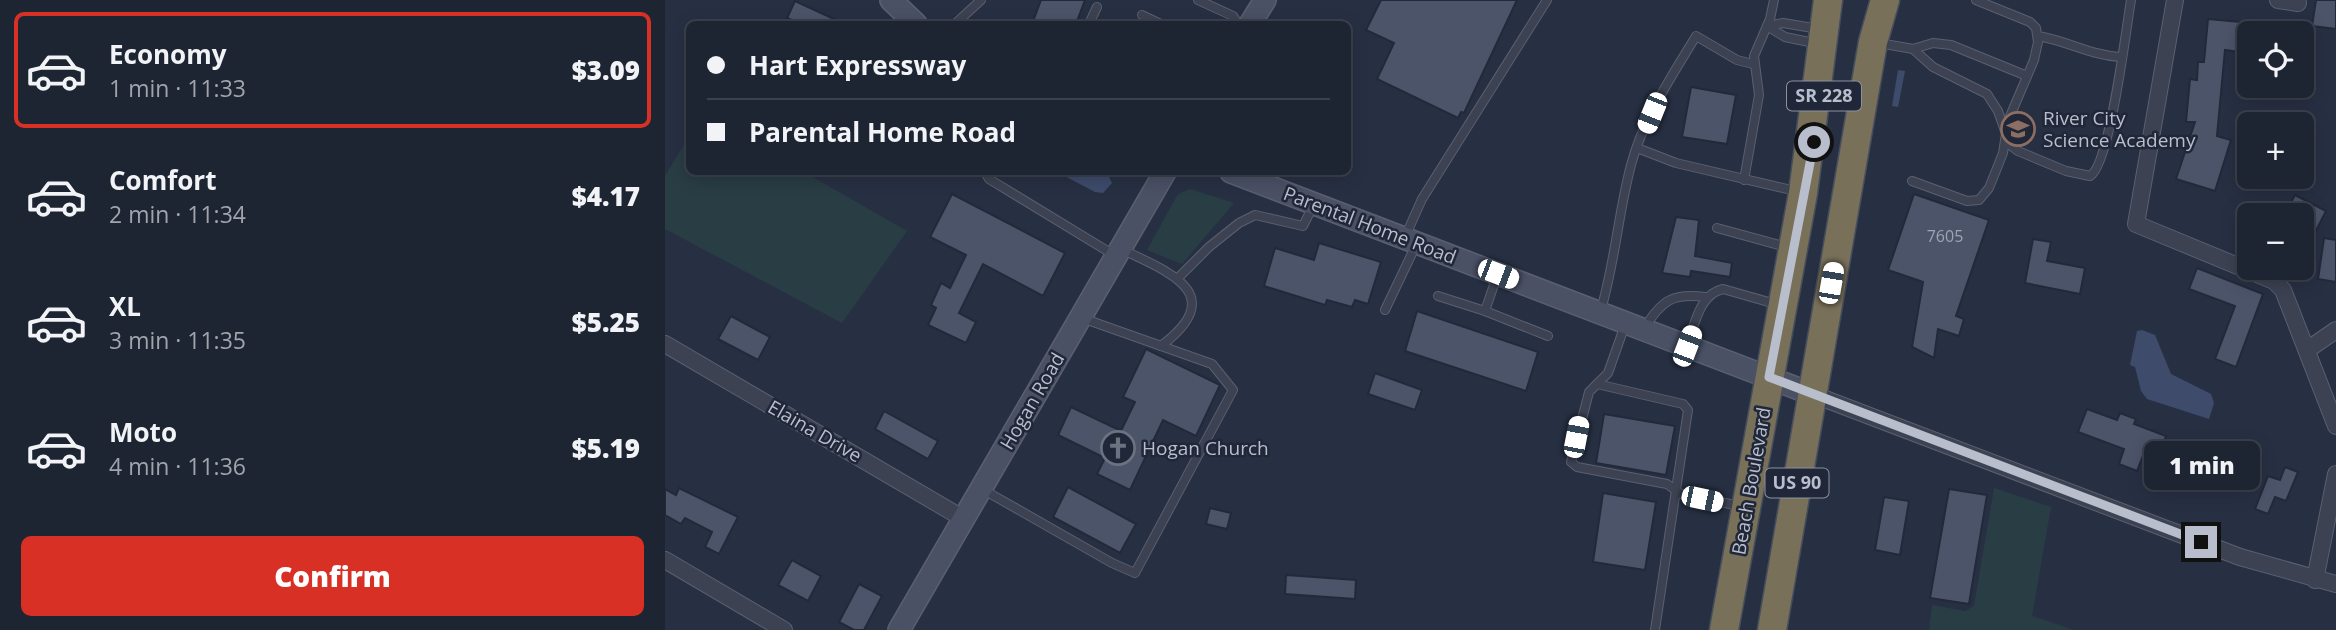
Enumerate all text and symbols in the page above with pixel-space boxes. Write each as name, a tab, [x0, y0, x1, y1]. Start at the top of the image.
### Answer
map controls	[2237, 21, 2314, 280]
button: locate	[2237, 21, 2314, 98]
text: Economy	[109, 36, 227, 72]
icon: car	[25, 39, 88, 102]
text: Hart Expressway	[749, 47, 966, 83]
text: $3.09	[572, 52, 640, 88]
text: 1 min · 11:33	[109, 72, 246, 104]
road number: SR 228	[1787, 82, 1861, 110]
car	[1635, 90, 1670, 136]
place label: River City Science Academy	[2043, 105, 2196, 153]
school or university icon: River City Science Academy	[1999, 110, 2037, 148]
button: +	[2237, 112, 2314, 189]
text: Parental Home Road	[749, 114, 1016, 150]
route start	[1798, 126, 1830, 158]
text: Comfort	[109, 162, 216, 198]
icon: car	[25, 165, 88, 228]
text: $4.17	[572, 178, 640, 214]
street label: Parental Home Road	[1280, 180, 1460, 270]
text: 2 min · 11:34	[109, 198, 246, 230]
button: −	[2237, 203, 2314, 280]
house number: 7605	[1927, 225, 1963, 247]
car	[1475, 257, 1522, 291]
car	[1818, 260, 1845, 306]
text: XL	[109, 288, 141, 324]
icon: car	[25, 291, 88, 354]
text: $5.25	[572, 304, 640, 340]
car	[1670, 323, 1705, 369]
text: 3 min · 11:35	[109, 324, 246, 356]
street label: Hogan Road	[994, 348, 1070, 454]
street label: Elaina Drive	[763, 394, 867, 468]
street label: Beach Boulevard	[1725, 405, 1777, 557]
text: Moto	[109, 414, 177, 450]
car	[1562, 414, 1591, 460]
icon: car	[25, 417, 88, 480]
church icon: Hogan Church	[1099, 429, 1137, 467]
text: $5.19	[572, 430, 640, 466]
place label: Hogan Church	[1142, 435, 1269, 461]
callout: 1 min	[2143, 440, 2259, 490]
text: 1 min	[2169, 449, 2235, 481]
text: 4 min · 11:36	[109, 450, 246, 482]
road number: US 90	[1765, 468, 1829, 498]
car	[1680, 484, 1725, 514]
route end	[2185, 526, 2217, 558]
button: Confirm	[21, 536, 644, 616]

